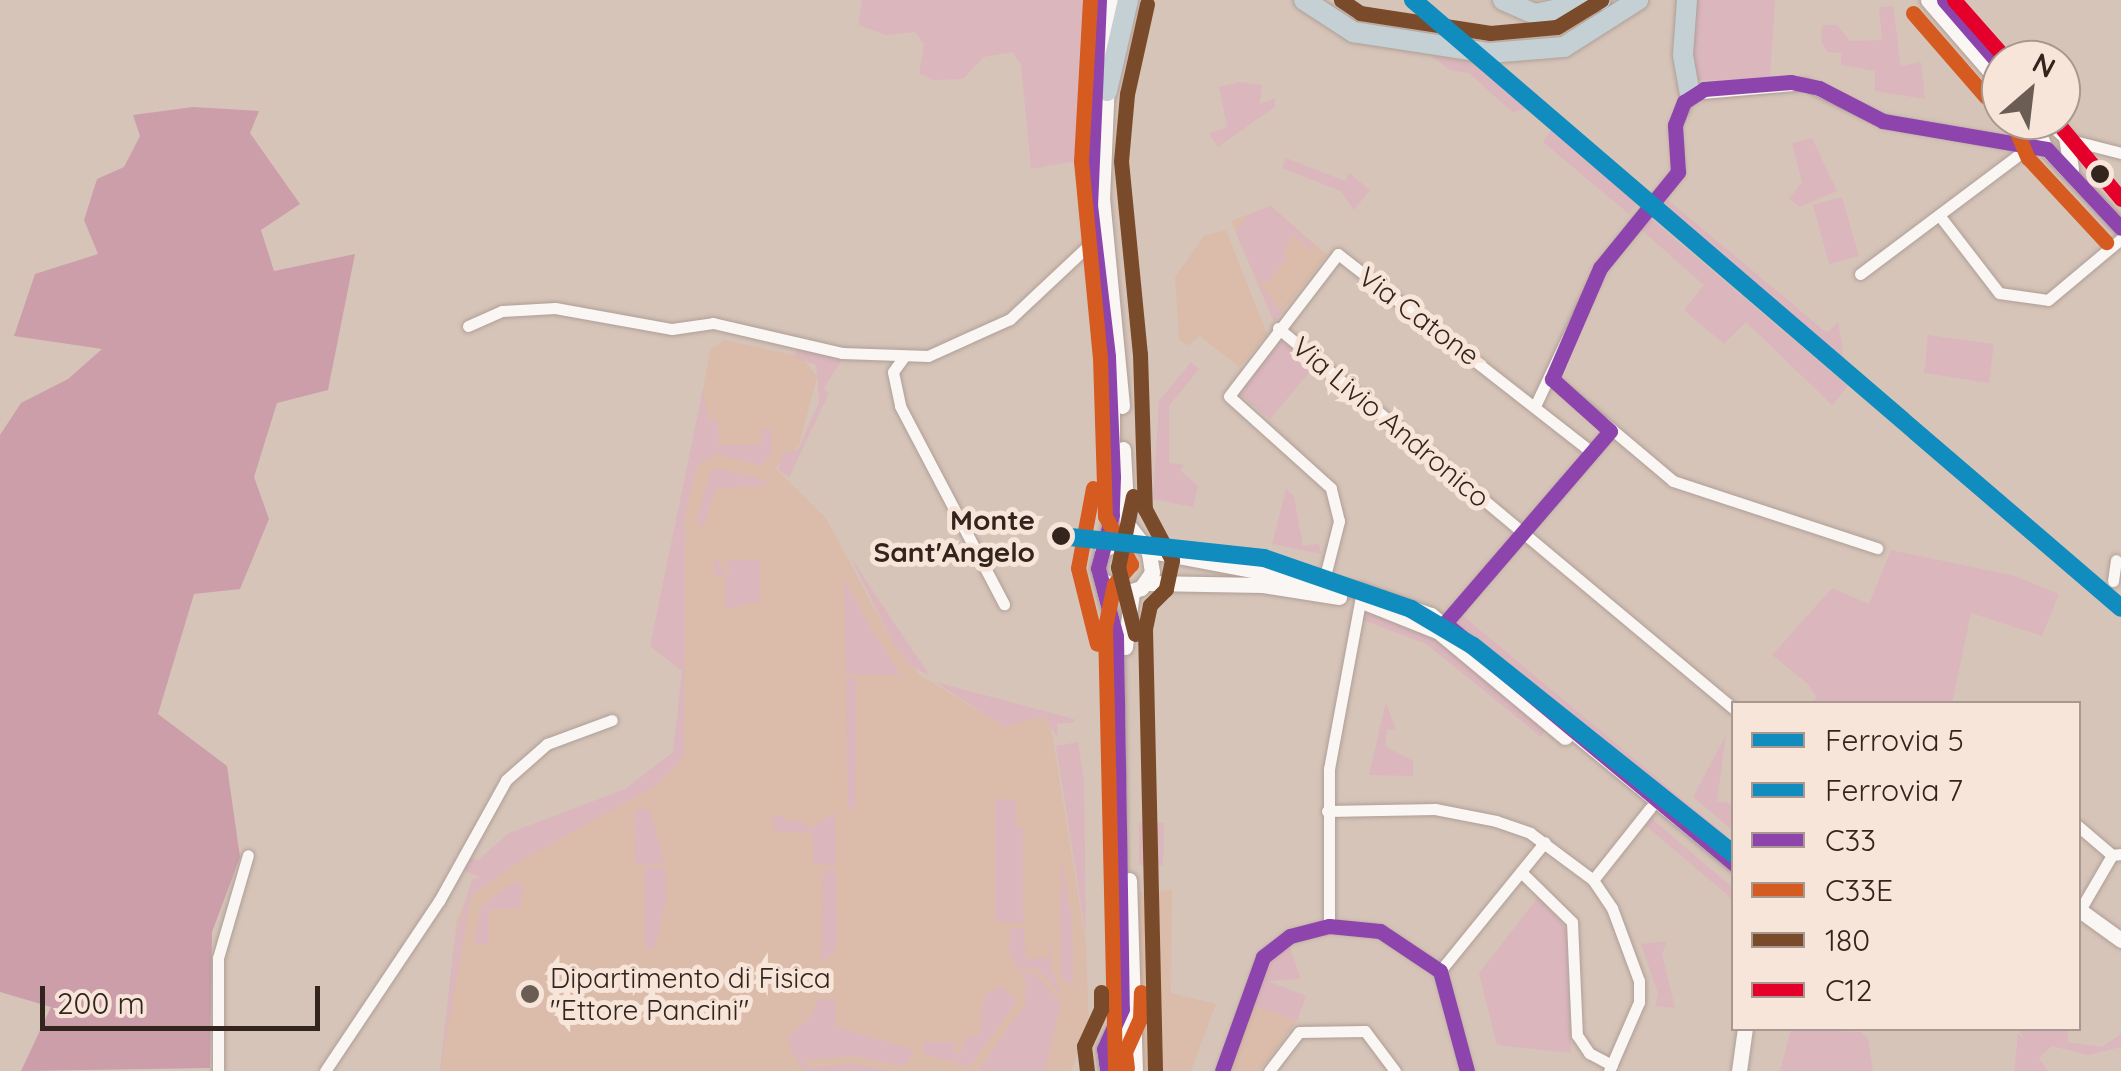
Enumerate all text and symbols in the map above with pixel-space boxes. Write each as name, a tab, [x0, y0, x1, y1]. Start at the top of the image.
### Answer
north arrow	[1981, 40, 2081, 140]
text: N	[2027, 45, 2062, 85]
unlabelled marker	[2090, 164, 2110, 184]
street label: Via Catone	[1352, 260, 1486, 372]
street label: Via Livio Andronico	[1285, 330, 1497, 514]
place label: Monte Sant'Angelo	[873, 503, 1035, 569]
marker: Monte Sant'Angelo	[1044, 519, 1078, 553]
legend	[1731, 701, 2081, 1031]
text: Ferrovia 5	[1825, 721, 1964, 759]
text: Ferrovia 7	[1825, 771, 1963, 809]
text: C33	[1825, 821, 1876, 859]
text: C33E	[1825, 871, 1893, 909]
text: 180	[1825, 921, 1870, 959]
place label: Dipartimento di Fisica "Ettore Pancini"	[550, 961, 831, 1027]
scale bar	[45, 966, 325, 1028]
text: C12	[1825, 971, 1872, 1009]
marker: Dipartimento di Fisica "Ettore Pancini"	[519, 983, 541, 1005]
text: 200 m	[57, 984, 145, 1022]

